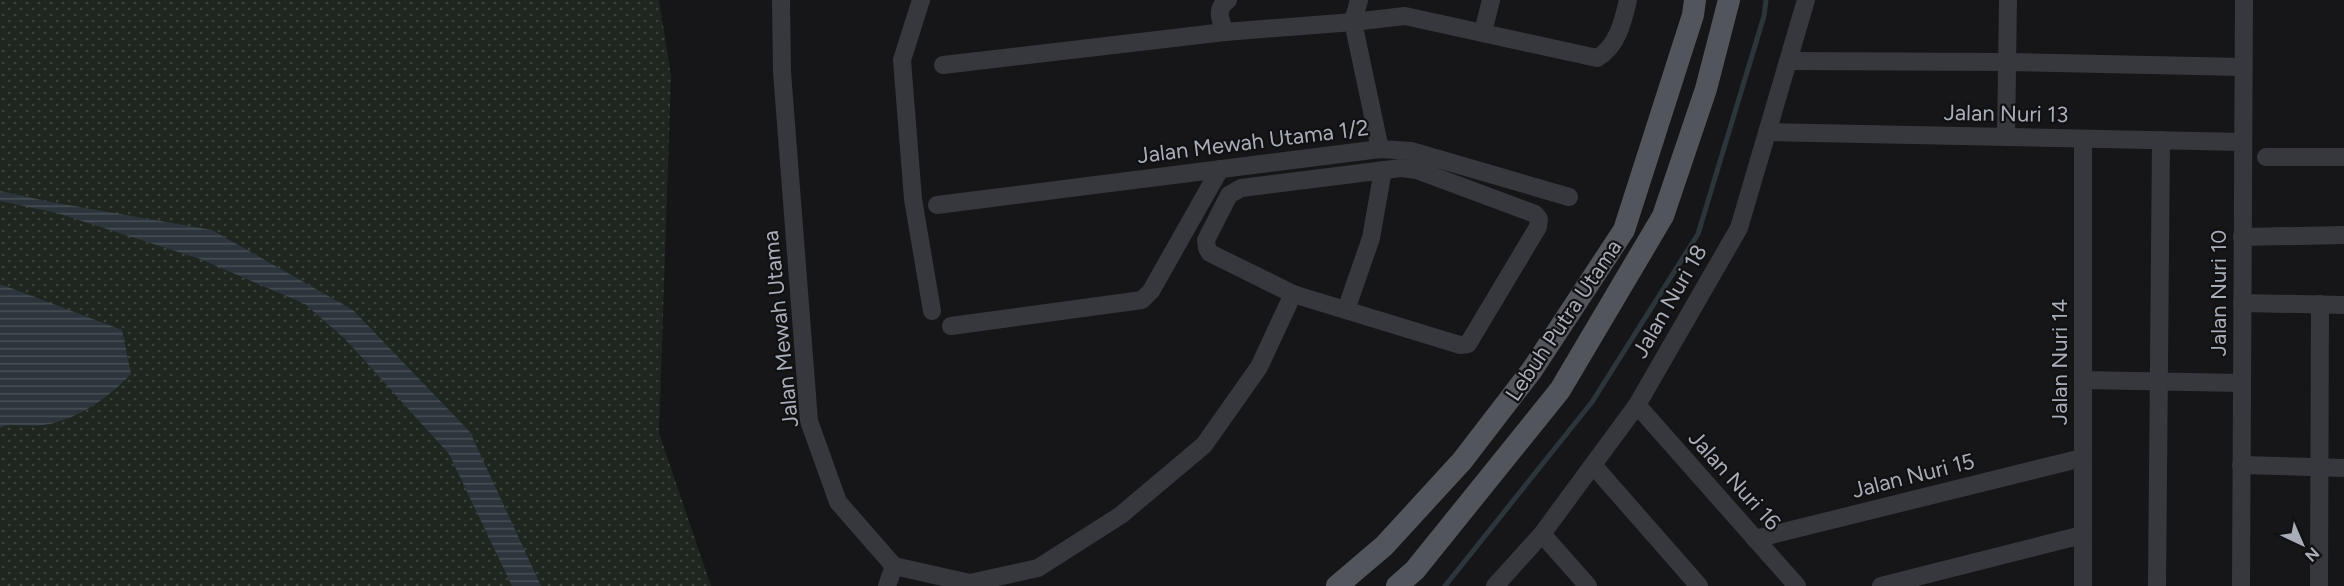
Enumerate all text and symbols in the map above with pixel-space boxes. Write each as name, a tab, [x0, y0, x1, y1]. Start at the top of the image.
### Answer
street label: Jalan Nuri 13	[1943, 99, 2069, 128]
street label: Jalan Mewah Utama 1/2	[1136, 114, 1370, 169]
street label: Jalan Mewah Utama	[757, 229, 804, 429]
street label: Jalan Nuri 10	[2205, 230, 2232, 356]
street label: Lebuh Putra Utama	[1499, 235, 1627, 406]
street label: Jalan Nuri 18	[1626, 240, 1713, 363]
street label: Jalan Nuri 14	[2046, 299, 2073, 425]
street label: Jalan Nuri 16	[1683, 425, 1787, 536]
street label: Jalan Nuri 15	[1849, 447, 1977, 504]
north arrow	[2272, 514, 2332, 574]
text: N	[2301, 543, 2323, 566]

